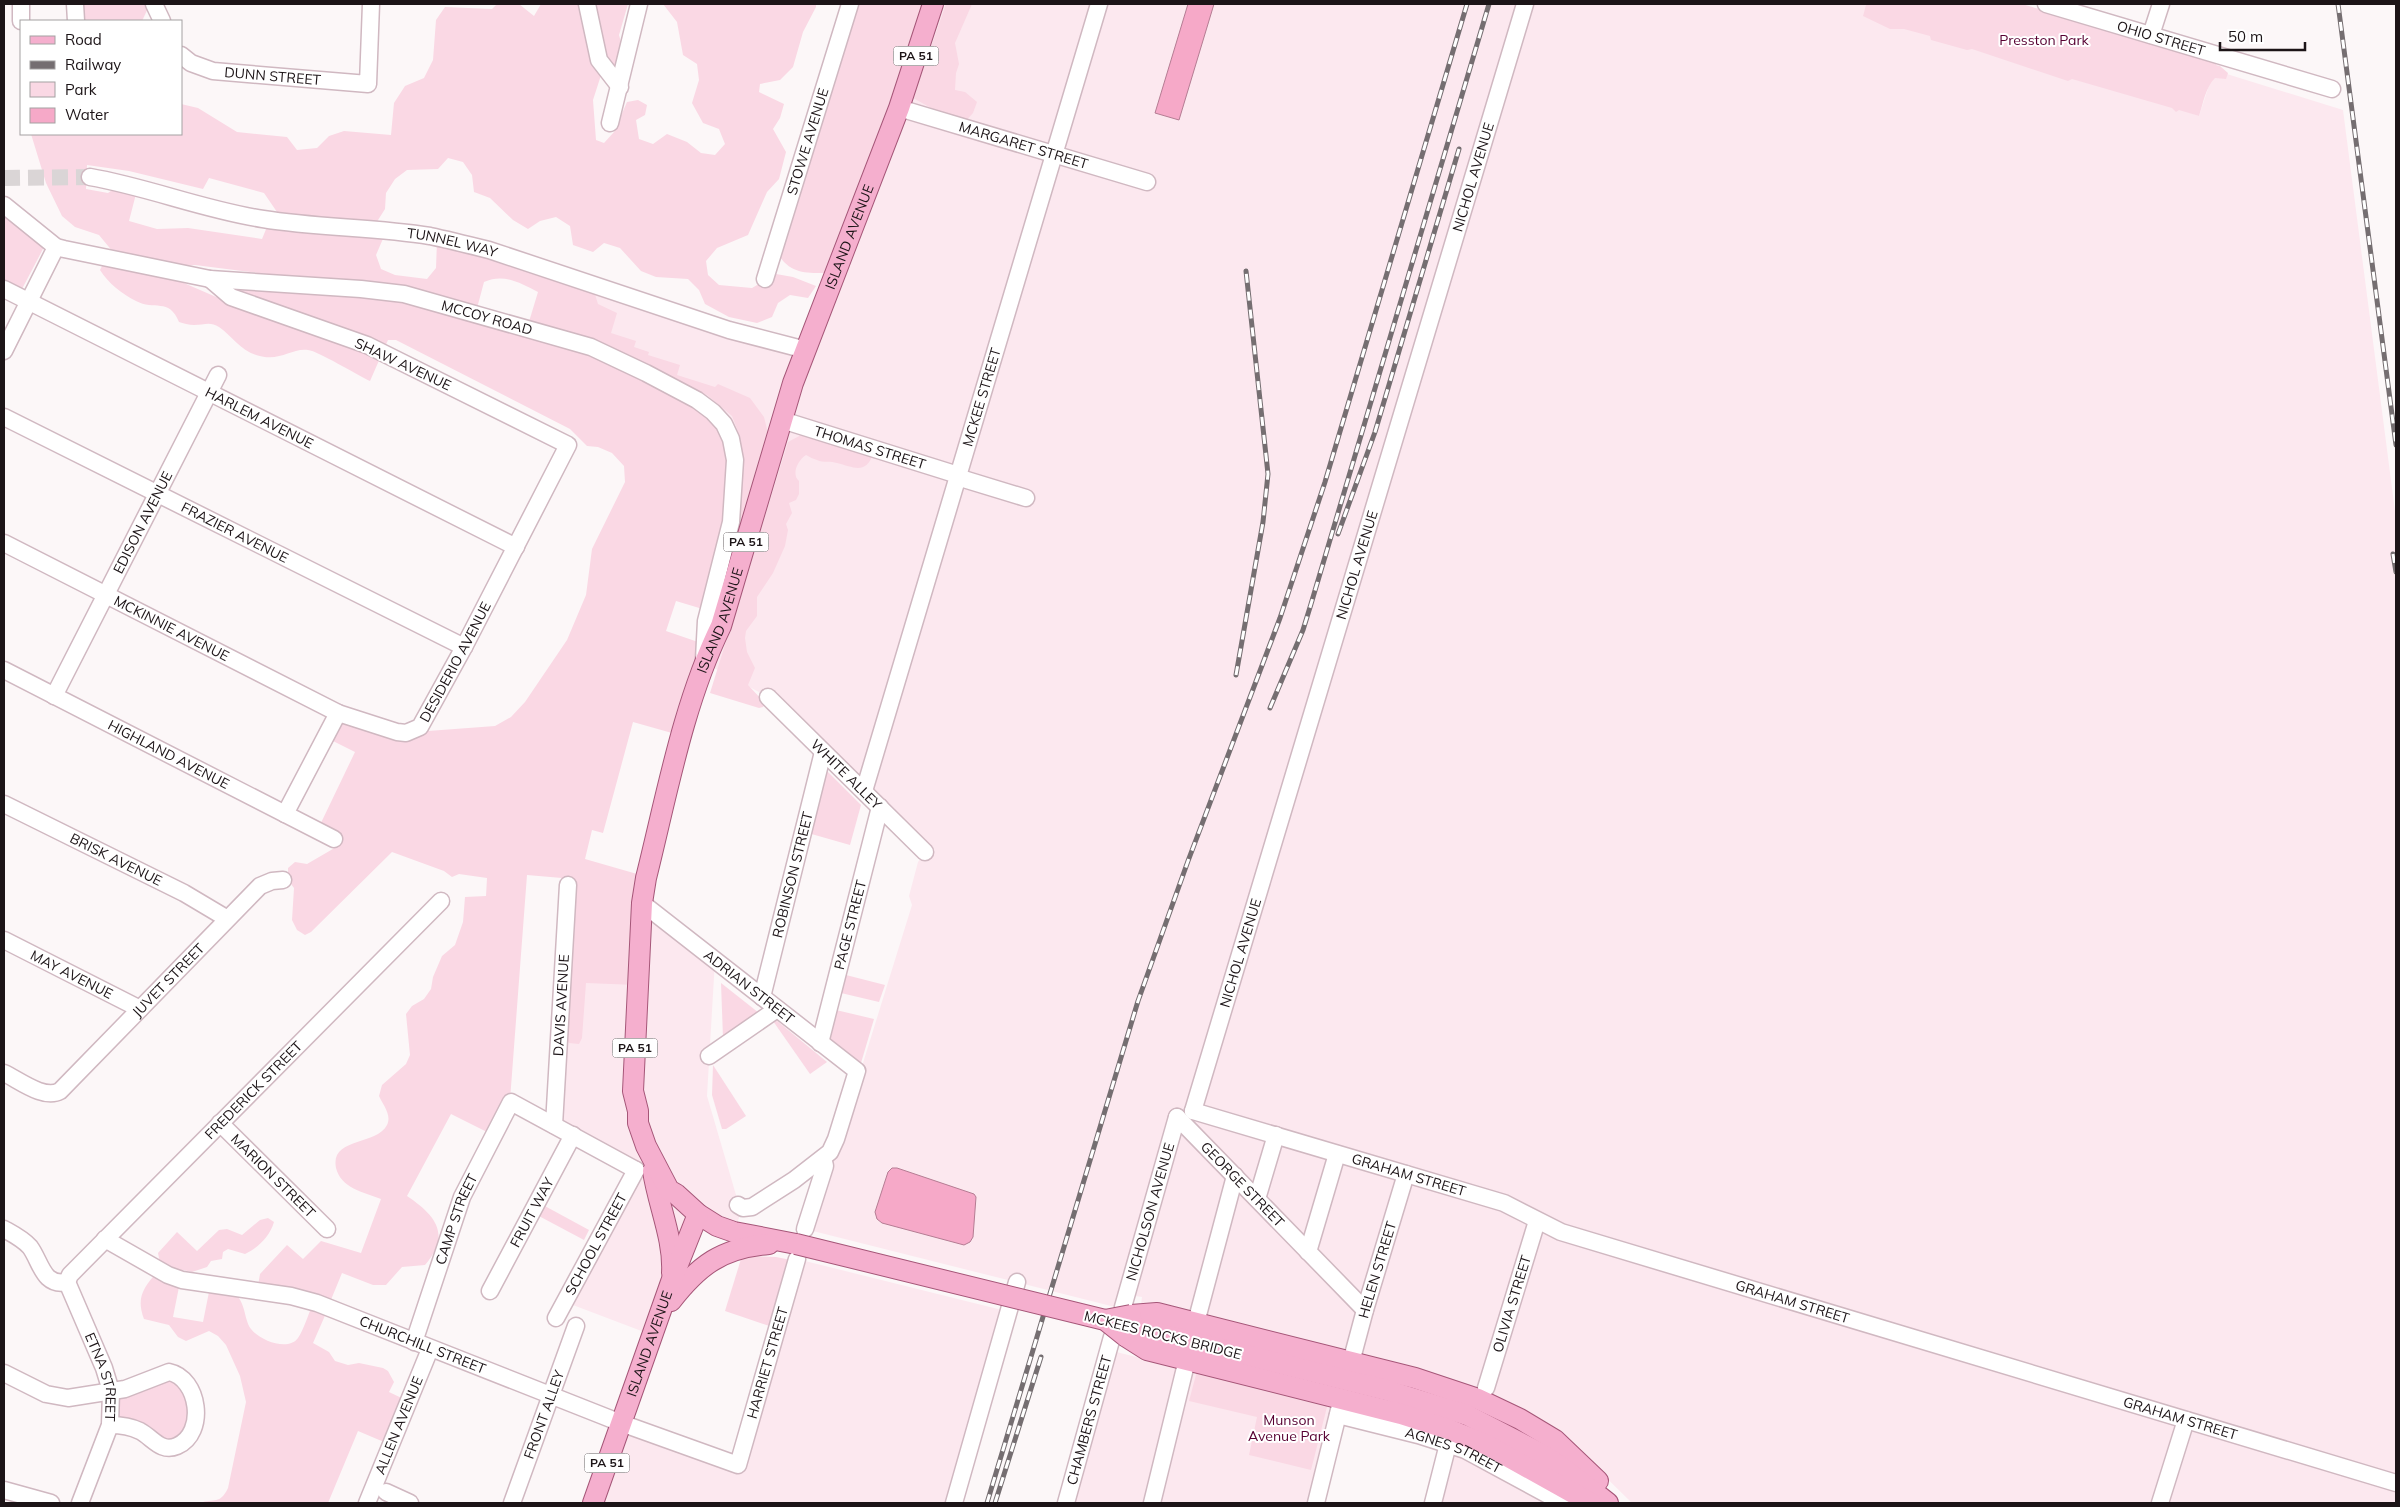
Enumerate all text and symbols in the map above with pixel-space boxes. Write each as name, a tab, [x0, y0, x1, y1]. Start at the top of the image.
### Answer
street label: OHIO STREET	[2115, 17, 2208, 60]
legend	[20, 20, 182, 135]
scale bar	[2220, 20, 2305, 52]
text: 50 m	[2228, 27, 2263, 46]
text: Road	[65, 30, 102, 49]
park label: Presston Park	[1999, 31, 2090, 49]
road number: PA 51	[894, 46, 938, 66]
text: Railway	[65, 55, 121, 74]
street label: DUNN STREET	[224, 63, 322, 89]
text: Park	[65, 80, 97, 99]
street label: STOWE AVENUE	[783, 86, 832, 197]
text: Water	[65, 105, 109, 124]
street label: MARGARET STREET	[957, 117, 1091, 173]
street label: NICHOL AVENUE	[1448, 120, 1498, 234]
street label: ISLAND AVENUE	[821, 182, 878, 292]
street label: TUNNEL WAY	[406, 224, 500, 261]
street label: MCCOY ROAD	[439, 296, 535, 339]
street label: SHAW AVENUE	[352, 334, 454, 394]
street label: MCKEE STREET	[958, 345, 1005, 449]
street label: HARLEM AVENUE	[202, 383, 316, 452]
street label: THOMAS STREET	[812, 422, 928, 474]
street label: EDISON AVENUE	[109, 468, 176, 577]
street label: FRAZIER AVENUE	[178, 498, 291, 567]
street label: NICHOL AVENUE	[1332, 508, 1382, 622]
road number: PA 51	[724, 532, 768, 552]
street label: ISLAND AVENUE	[693, 565, 747, 676]
street label: MCKINNIE AVENUE	[111, 591, 232, 665]
street label: DESIDERIO AVENUE	[415, 599, 495, 725]
street label: HIGHLAND AVENUE	[105, 716, 232, 793]
street label: WHITE ALLEY	[807, 735, 886, 814]
street label: ROBINSON STREET	[768, 809, 817, 940]
street label: BRISK AVENUE	[67, 829, 165, 890]
street label: PAGE STREET	[830, 878, 870, 971]
street label: NICHOL AVENUE	[1216, 896, 1265, 1010]
street label: JUVET STREET	[128, 939, 209, 1021]
street label: MAY AVENUE	[28, 946, 116, 1003]
street label: ADRIAN STREET	[700, 946, 798, 1028]
street label: DAVIS AVENUE	[549, 954, 573, 1057]
street label: FREDERICK STREET	[201, 1037, 306, 1143]
road number: PA 51	[612, 1038, 658, 1058]
street label: MARION STREET	[227, 1130, 320, 1222]
street label: GEORGE STREET	[1197, 1138, 1289, 1231]
street label: NICHOLSON AVENUE	[1122, 1141, 1178, 1283]
street label: GRAHAM STREET	[1350, 1149, 1469, 1200]
street label: CAMP STREET	[431, 1170, 482, 1267]
street label: FRUIT WAY	[506, 1174, 558, 1250]
street label: SCHOOL STREET	[561, 1189, 631, 1298]
street label: HELEN STREET	[1354, 1219, 1400, 1320]
street label: OLIVIA STREET	[1488, 1252, 1535, 1355]
street label: GRAHAM STREET	[1733, 1276, 1852, 1327]
street label: ISLAND AVENUE	[622, 1288, 676, 1399]
street label: HARRIET STREET	[743, 1304, 792, 1421]
street label: MCKEES ROCKS BRIDGE	[1082, 1307, 1244, 1363]
street label: CHURCHILL STREET	[357, 1312, 489, 1378]
street label: ETNA STREET	[81, 1330, 120, 1422]
street label: CHAMBERS STREET	[1062, 1353, 1116, 1487]
street label: FRONT ALLEY	[520, 1367, 568, 1461]
street label: ALLEN AVENUE	[371, 1374, 427, 1477]
street label: GRAHAM STREET	[2121, 1393, 2240, 1444]
park label: Munson Avenue Park	[1248, 1411, 1331, 1445]
street label: AGNES STREET	[1403, 1423, 1505, 1477]
road number: PA 51	[584, 1454, 630, 1472]

